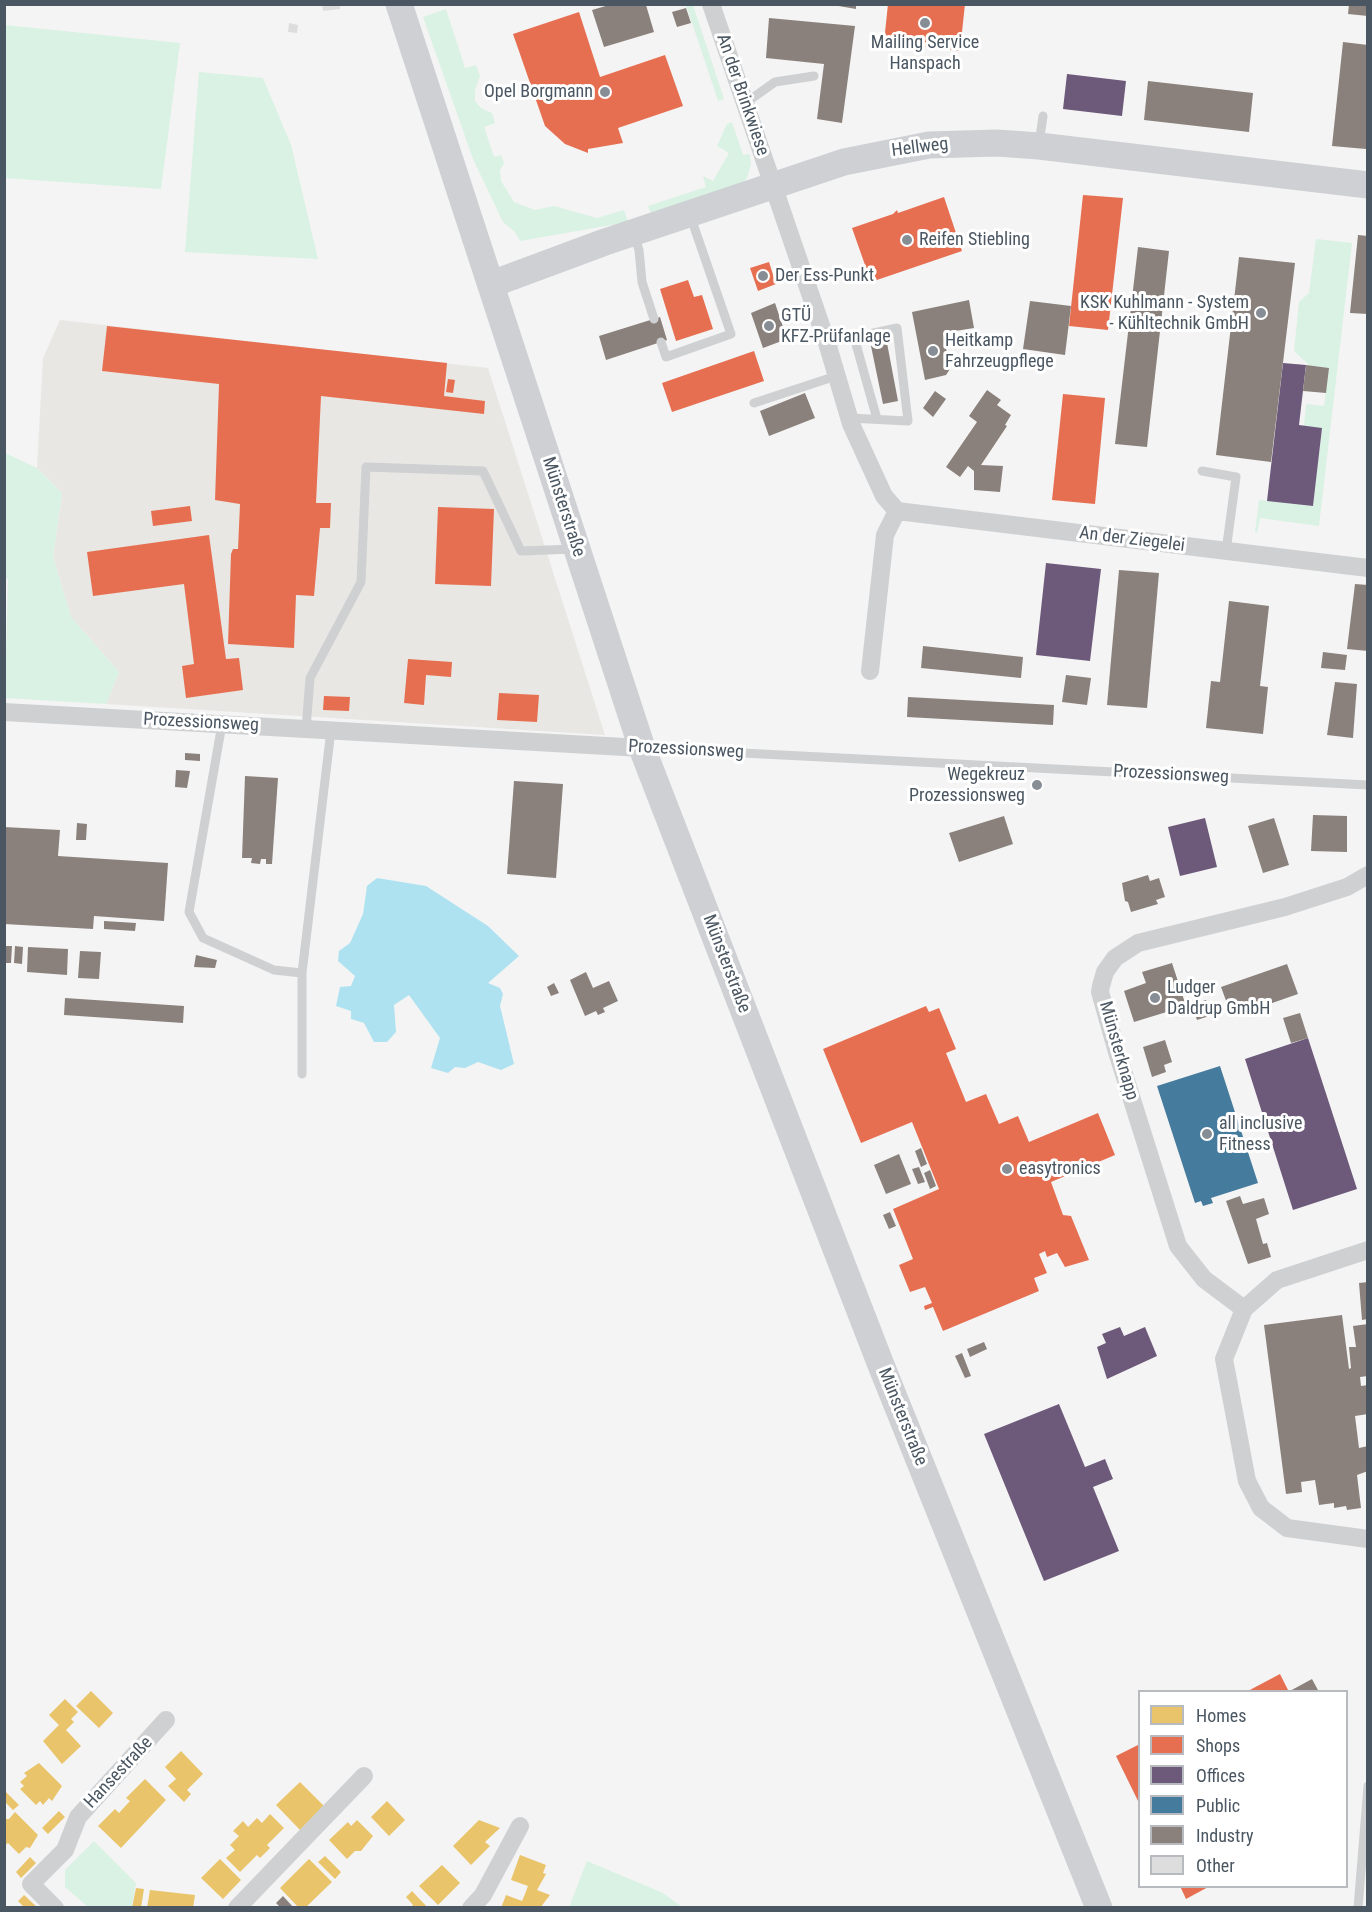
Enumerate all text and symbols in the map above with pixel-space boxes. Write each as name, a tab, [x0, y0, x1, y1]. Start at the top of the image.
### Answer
marker: Mailing Service Hanspach	[918, 16, 932, 30]
street label: An der Brinkwiese	[711, 31, 773, 159]
place label: Mailing Service Hanspach	[871, 32, 979, 74]
place label: Opel Borgmann	[484, 81, 593, 103]
marker: Opel Borgmann	[598, 85, 612, 99]
street label: Hellweg	[890, 134, 950, 162]
place label: Reifen Stiebling	[919, 229, 1030, 251]
marker: Reifen Stiebling	[900, 233, 914, 247]
place label: Der Ess-Punkt	[775, 265, 874, 287]
marker: Der Ess-Punkt	[756, 269, 770, 283]
place label: KSK Kuhlmann - System - Kühltechnik GmbH	[1080, 292, 1249, 334]
place label: GTÜ KFZ-Prüfanlage	[781, 305, 891, 348]
marker: KSK Kuhlmann - System - Kühltechnik GmbH	[1254, 306, 1268, 320]
marker: GTÜ KFZ-Prüfanlage	[762, 319, 776, 333]
place label: Heitkamp Fahrzeugpflege	[945, 330, 1054, 372]
marker: Heitkamp Fahrzeugpflege	[926, 344, 940, 358]
street label: Münsterstraße	[537, 454, 589, 560]
street label: An der Ziegelei	[1078, 523, 1186, 557]
street label: Prozessionsweg	[143, 709, 259, 737]
street label: Prozessionsweg	[628, 736, 744, 764]
street label: Prozessionsweg	[1113, 761, 1229, 789]
place label: Wegekreuz Prozessionsweg	[909, 764, 1025, 806]
marker: Wegekreuz Prozessionsweg	[1030, 778, 1044, 792]
street label: Münsterstraße	[697, 912, 755, 1016]
place label: Ludger Daldrup GmbH	[1167, 977, 1270, 1020]
marker: Ludger Daldrup GmbH	[1148, 991, 1162, 1005]
street label: Münsterknapp	[1094, 999, 1142, 1103]
place label: all inclusive Fitness	[1219, 1113, 1302, 1156]
marker: all inclusive Fitness	[1200, 1127, 1214, 1141]
place label: easytronics	[1019, 1158, 1101, 1180]
marker: easytronics	[1000, 1162, 1014, 1176]
street label: Münsterstraße	[873, 1365, 931, 1469]
legend	[1138, 1690, 1348, 1888]
text: Homes	[1196, 1705, 1246, 1726]
street label: Hansestraße	[80, 1733, 158, 1813]
text: Shops	[1196, 1735, 1240, 1756]
text: Offices	[1196, 1765, 1245, 1786]
text: Public	[1196, 1795, 1240, 1816]
text: Industry	[1196, 1825, 1254, 1846]
text: Other	[1196, 1855, 1235, 1876]

